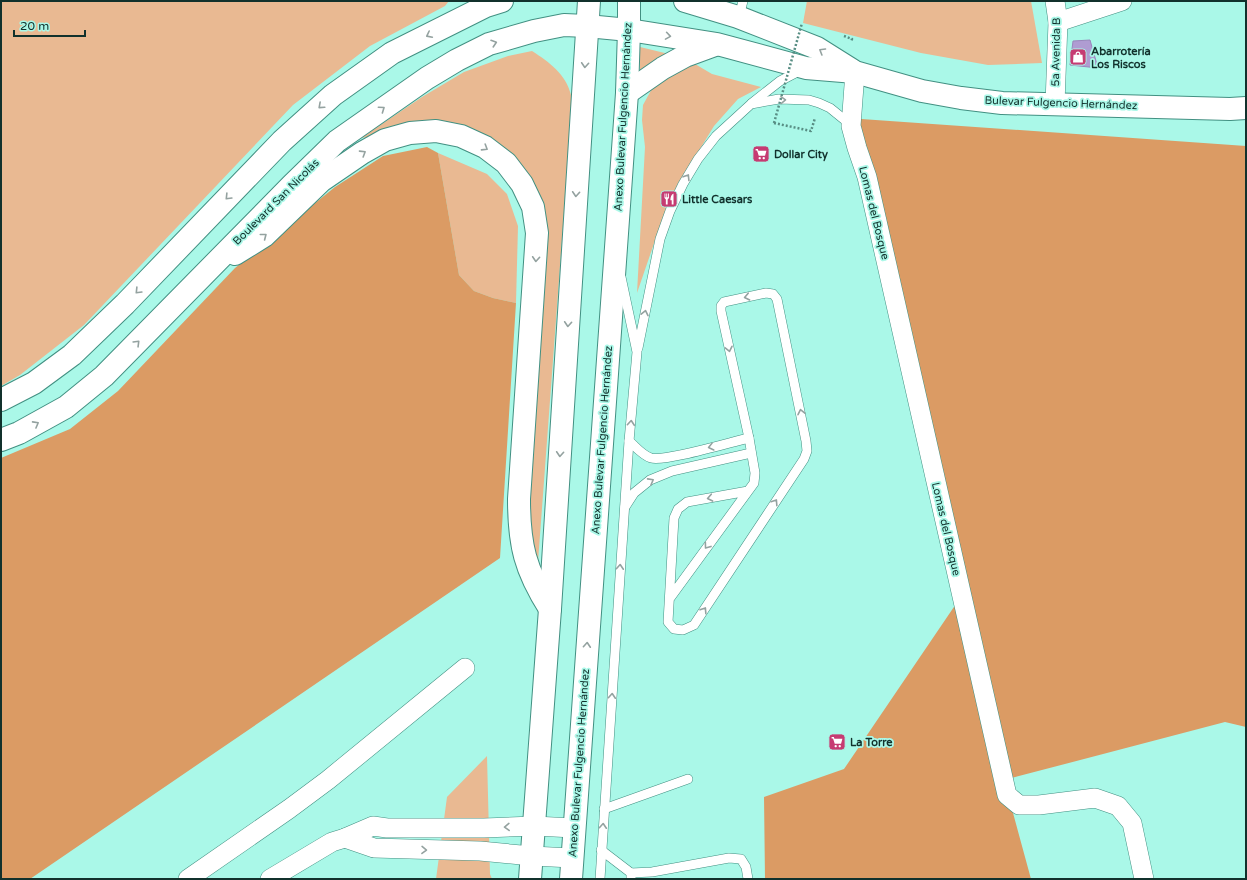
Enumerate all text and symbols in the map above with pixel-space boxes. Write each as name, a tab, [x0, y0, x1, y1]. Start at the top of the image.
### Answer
scale bar	[14, 12, 85, 38]
street label: 5a Avenida B	[1049, 17, 1063, 87]
text: 20 m	[20, 19, 49, 33]
street label: Anexo Bulevar Fulgencio Hernández	[612, 22, 634, 212]
one-way arrow	[426, 30, 433, 38]
one-way arrow	[665, 32, 671, 40]
one-way arrow	[490, 39, 497, 48]
place label: Abarrotería Los Riscos	[1091, 45, 1151, 71]
shop icon: Abarrotería Los Riscos	[1068, 47, 1088, 67]
one-way arrow	[819, 49, 826, 56]
one-way arrow	[580, 62, 589, 68]
street label: Bulevar Fulgencio Hernández	[984, 94, 1138, 112]
one-way arrow	[780, 96, 786, 104]
one-way arrow	[318, 101, 326, 109]
one-way arrow	[378, 106, 385, 113]
one-way arrow	[481, 143, 488, 151]
supermarket icon: Dollar City	[751, 144, 771, 164]
place label: Dollar City	[774, 148, 828, 162]
one-way arrow	[359, 150, 366, 158]
street label: Boulevard San Nicolás	[230, 156, 322, 248]
street label: Lomas del Bosque	[856, 165, 892, 261]
one-way arrow	[682, 174, 690, 181]
restaurant icon: Little Caesars	[659, 189, 679, 209]
one-way arrow	[572, 191, 581, 197]
one-way arrow	[225, 192, 233, 200]
place label: Little Caesars	[682, 193, 753, 206]
one-way arrow	[259, 234, 266, 241]
one-way arrow	[531, 256, 540, 262]
one-way arrow	[135, 286, 143, 294]
one-way arrow	[743, 292, 750, 300]
one-way arrow	[641, 310, 649, 317]
one-way arrow	[564, 321, 573, 327]
one-way arrow	[132, 340, 140, 348]
street label: Anexo Bulevar Fulgencio Hernández	[589, 345, 615, 535]
one-way arrow	[724, 346, 732, 352]
one-way arrow	[797, 409, 805, 416]
one-way arrow	[626, 420, 635, 426]
one-way arrow	[32, 421, 39, 428]
one-way arrow	[708, 443, 714, 451]
one-way arrow	[555, 451, 564, 457]
one-way arrow	[647, 478, 654, 485]
street label: Lomas del Bosque	[929, 481, 963, 577]
one-way arrow	[706, 493, 713, 502]
one-way arrow	[771, 499, 778, 506]
one-way arrow	[705, 542, 712, 549]
one-way arrow	[616, 564, 625, 570]
one-way arrow	[699, 608, 706, 615]
one-way arrow	[583, 642, 592, 648]
street label: Anexo Bulevar Fulgencio Hernández	[566, 668, 592, 858]
one-way arrow	[607, 693, 616, 699]
supermarket icon: La Torre	[827, 732, 847, 752]
place label: La Torre	[850, 736, 893, 749]
one-way arrow	[504, 822, 510, 831]
one-way arrow	[598, 823, 607, 829]
one-way arrow	[421, 845, 427, 854]

